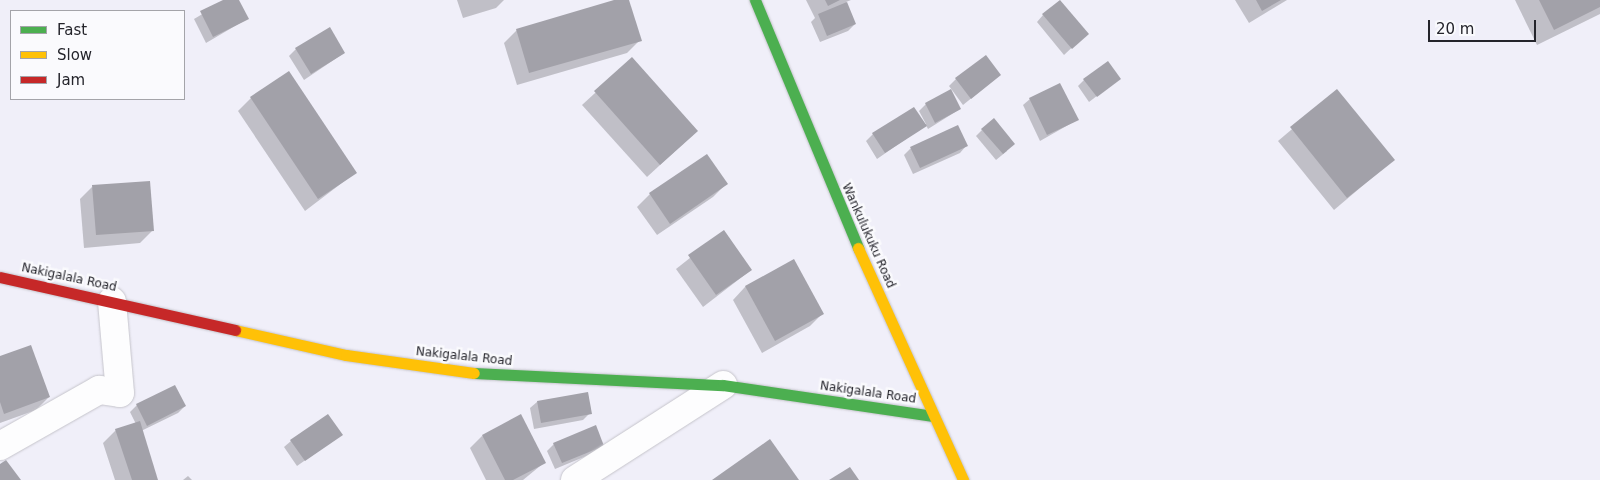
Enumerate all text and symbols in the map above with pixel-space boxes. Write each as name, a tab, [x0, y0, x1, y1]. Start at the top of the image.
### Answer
legend	[10, 10, 185, 100]
scale bar	[1430, 10, 1538, 42]
text: 20 m	[1436, 20, 1474, 38]
text: Fast	[57, 21, 87, 39]
text: Slow	[57, 46, 92, 64]
text: Jam	[57, 71, 85, 89]
street label: Wankulukuku Road	[838, 181, 898, 291]
street label: Nakigalala Road	[20, 261, 118, 295]
street label: Nakigalala Road	[415, 345, 513, 369]
street label: Nakigalala Road	[819, 379, 917, 407]

